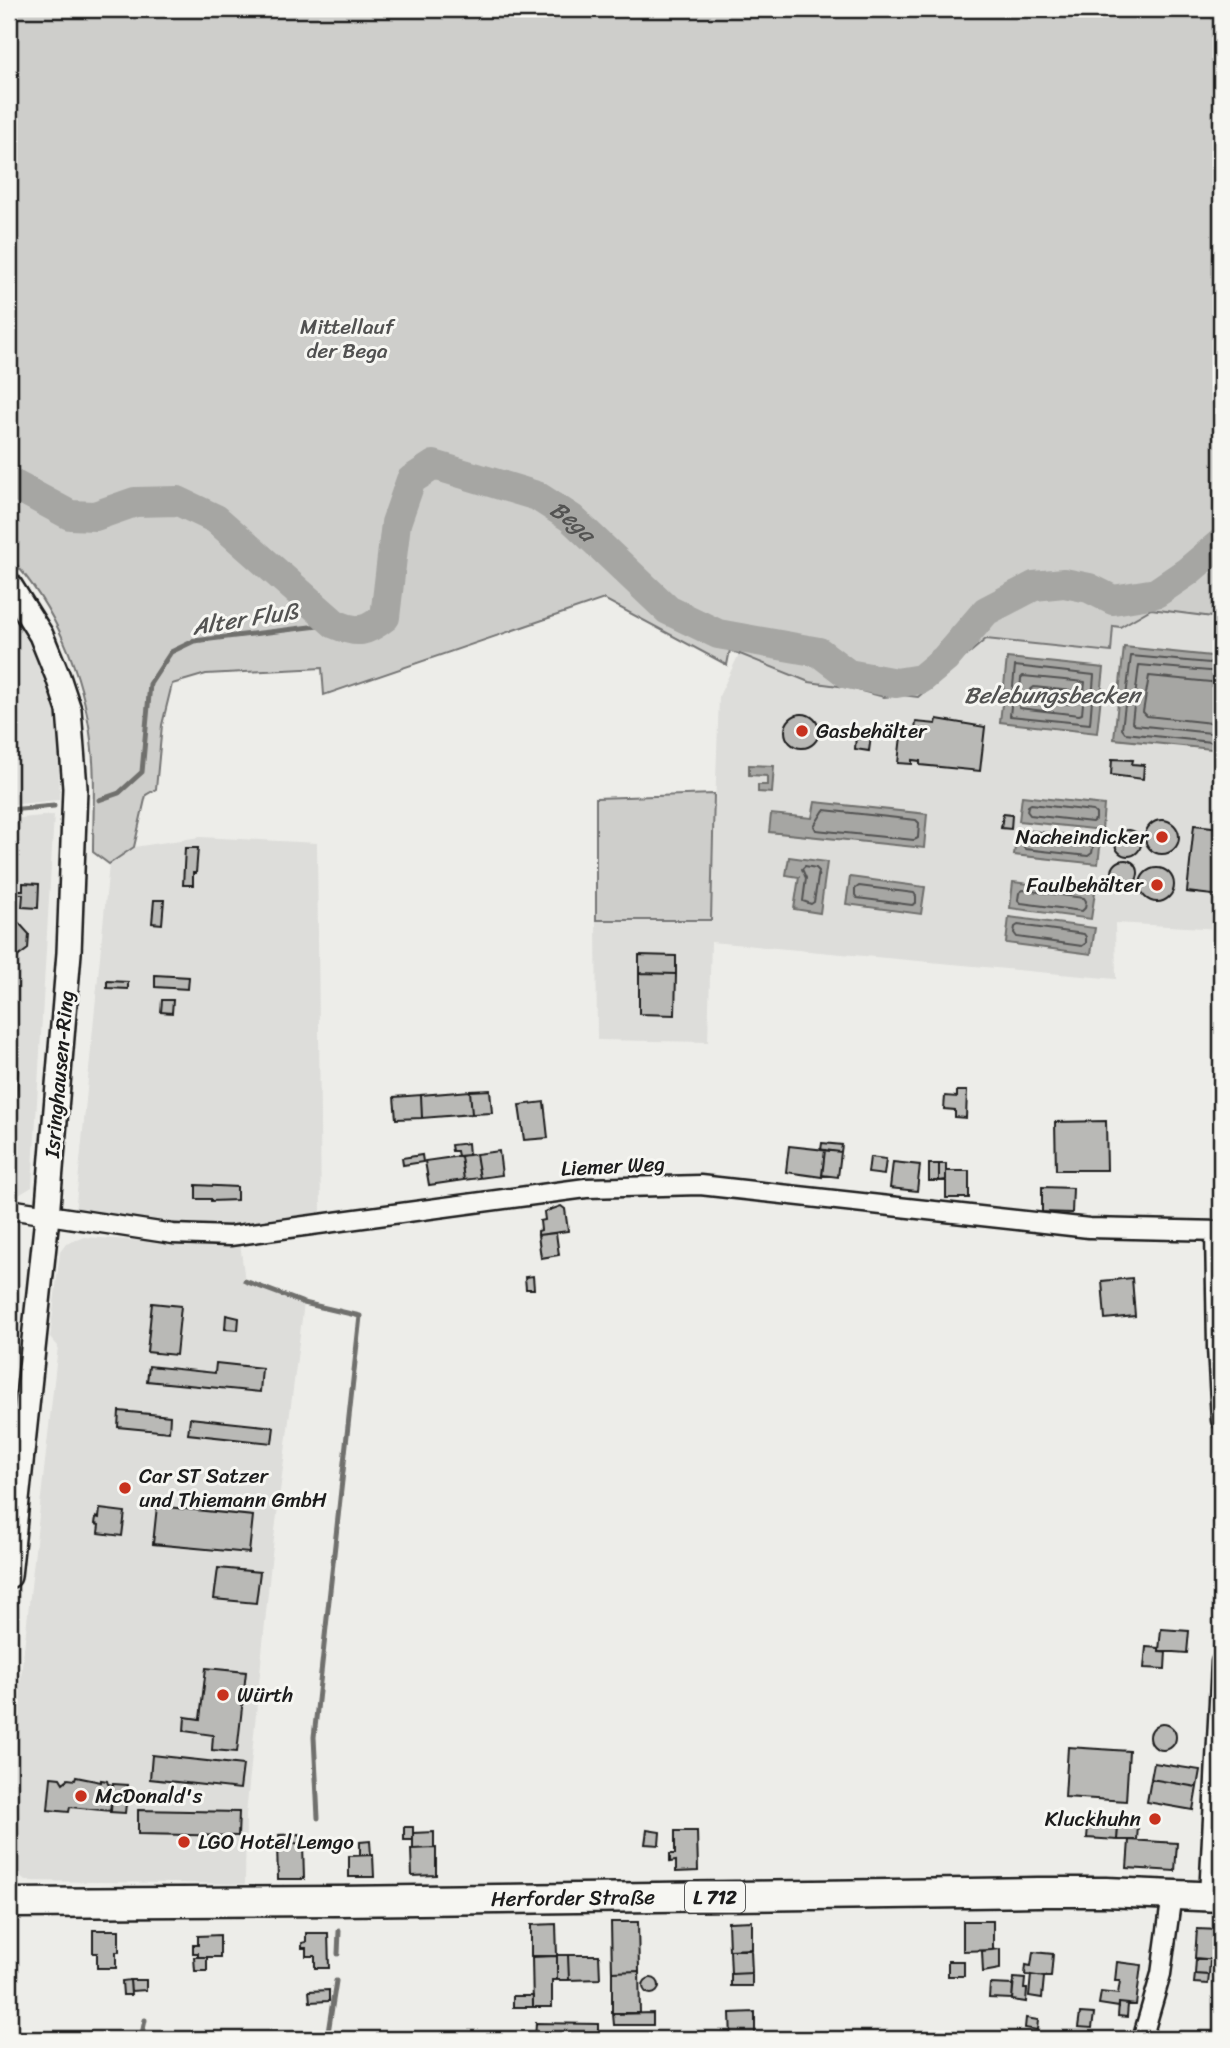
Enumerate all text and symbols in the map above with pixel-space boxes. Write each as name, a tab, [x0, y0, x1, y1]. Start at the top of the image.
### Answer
park label: Mittellauf der Bega	[300, 308, 396, 370]
water label: Bega	[542, 489, 608, 555]
water label: Alter Fluß	[188, 590, 303, 648]
water label: Belebungsbecken	[964, 675, 1143, 716]
place label: Gasbehälter	[816, 712, 928, 750]
marker: Gasbehälter	[794, 723, 810, 739]
place label: Nacheindicker	[1016, 818, 1149, 856]
marker: Nacheindicker	[1154, 829, 1170, 845]
place label: Faulbehälter	[1026, 866, 1144, 904]
marker: Faulbehälter	[1149, 877, 1165, 893]
street label: Isringhausen-Ring	[33, 989, 85, 1160]
street label: Liemer Weg	[560, 1144, 666, 1188]
place label: Car ST Satzer und Thiemann GmbH	[139, 1457, 327, 1519]
marker: Car ST Satzer und Thiemann GmbH	[117, 1480, 133, 1496]
place label: Würth	[237, 1676, 293, 1714]
marker: Würth	[215, 1687, 231, 1703]
place label: McDonald's	[95, 1777, 203, 1815]
marker: McDonald's	[73, 1788, 89, 1804]
place label: Kluckhuhn	[1045, 1800, 1141, 1838]
marker: Kluckhuhn	[1147, 1811, 1163, 1827]
place label: LGO Hotel Lemgo	[198, 1823, 354, 1861]
marker: LGO Hotel Lemgo	[176, 1834, 192, 1850]
street label: Herforder Straße	[491, 1878, 655, 1918]
road number: L 712	[685, 1882, 745, 1912]

